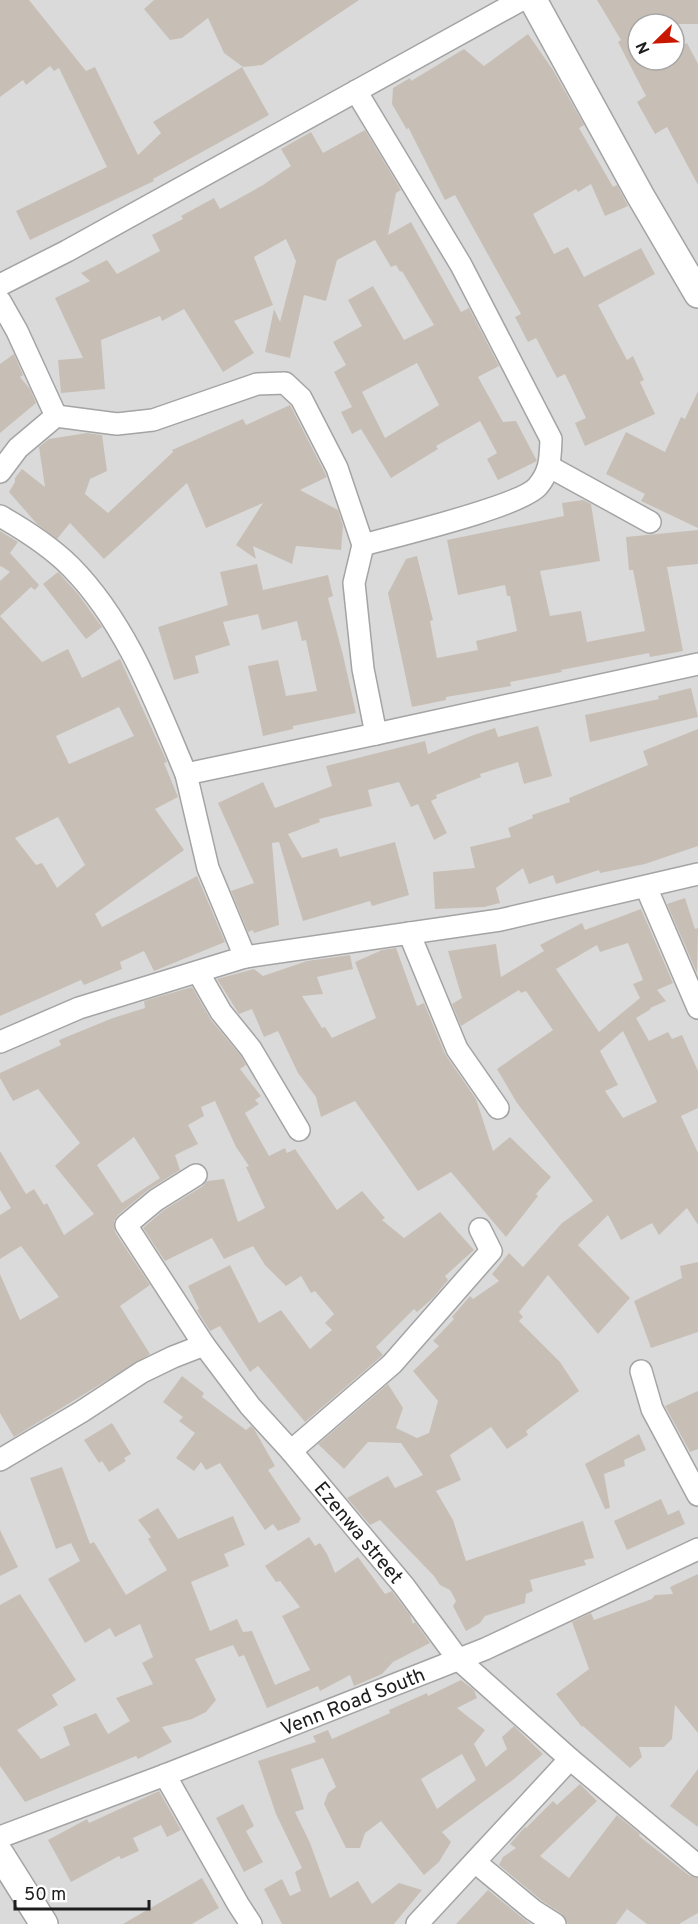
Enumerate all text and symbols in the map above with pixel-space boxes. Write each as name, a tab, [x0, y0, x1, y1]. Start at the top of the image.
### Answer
north arrow	[626, 12, 686, 72]
text: N	[633, 38, 656, 57]
street label: Ezenwa street	[307, 1477, 408, 1590]
street label: Venn Road South	[277, 1663, 429, 1743]
scale bar	[15, 1873, 148, 1911]
text: 50 m	[24, 1884, 66, 1907]

